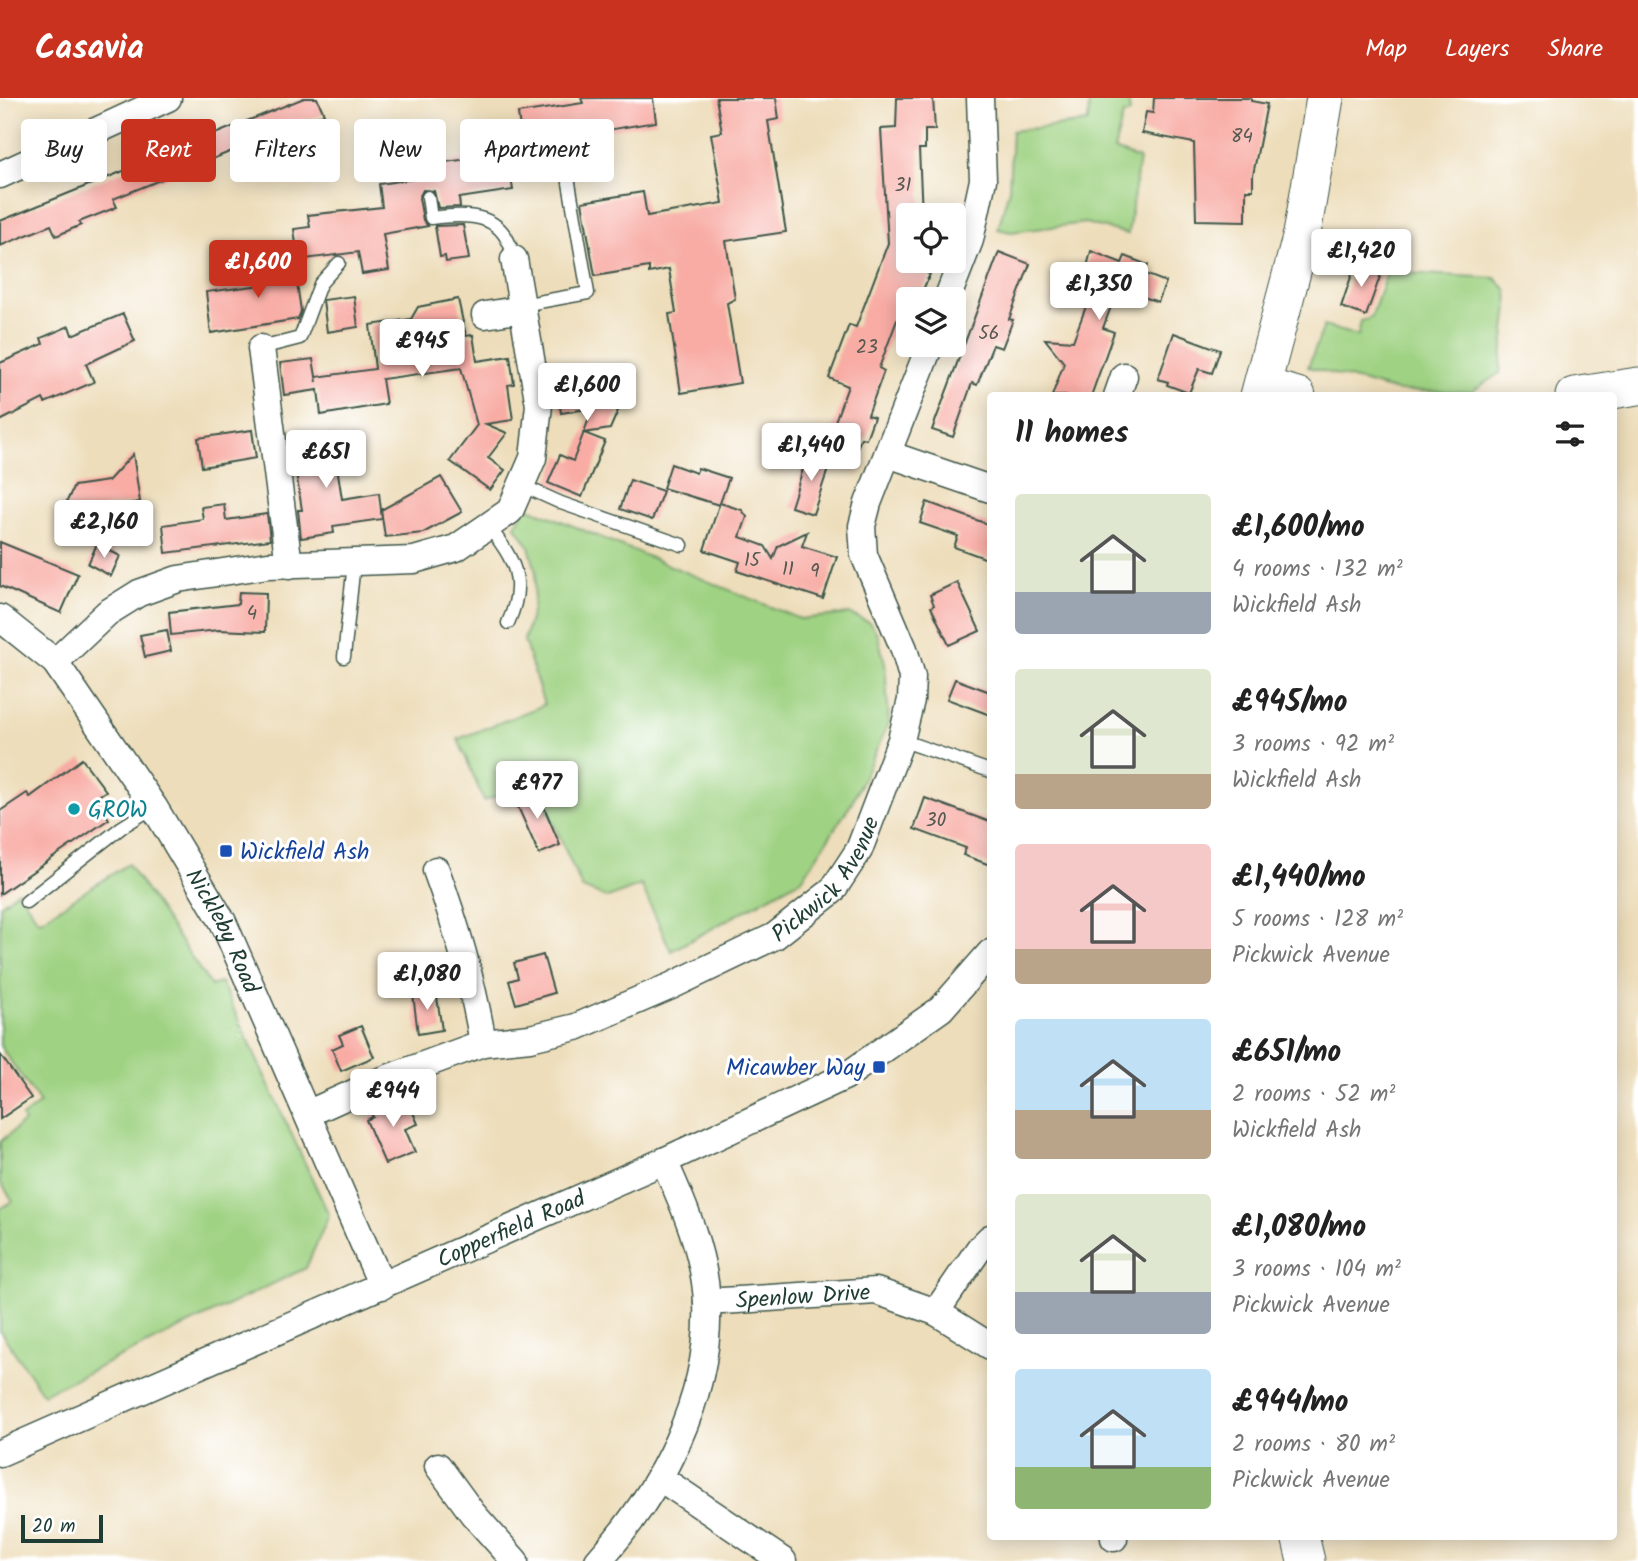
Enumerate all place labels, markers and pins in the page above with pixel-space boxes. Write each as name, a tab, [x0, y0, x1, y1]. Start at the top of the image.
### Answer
pin: £1,420	[1304, 230, 1418, 289]
pin: £1,600	[201, 240, 315, 300]
pin: £1,350	[1042, 262, 1156, 322]
pin: £945	[381, 320, 463, 379]
pin: £1,600	[530, 364, 644, 423]
pin: £1,440	[754, 424, 868, 483]
pin: £651	[285, 430, 367, 490]
pin: £2,160	[47, 500, 161, 560]
pin: £977	[496, 762, 578, 821]
place label: GROW	[88, 793, 148, 829]
marker: GROW	[66, 801, 82, 817]
place label: Wickfield Ash	[240, 835, 369, 871]
marker: Wickfield Ash	[218, 843, 234, 859]
pin: £1,080	[370, 953, 484, 1012]
place label: Micawber Way	[726, 1051, 865, 1087]
marker: Micawber Way	[871, 1059, 887, 1075]
pin: £944	[352, 1070, 434, 1129]

